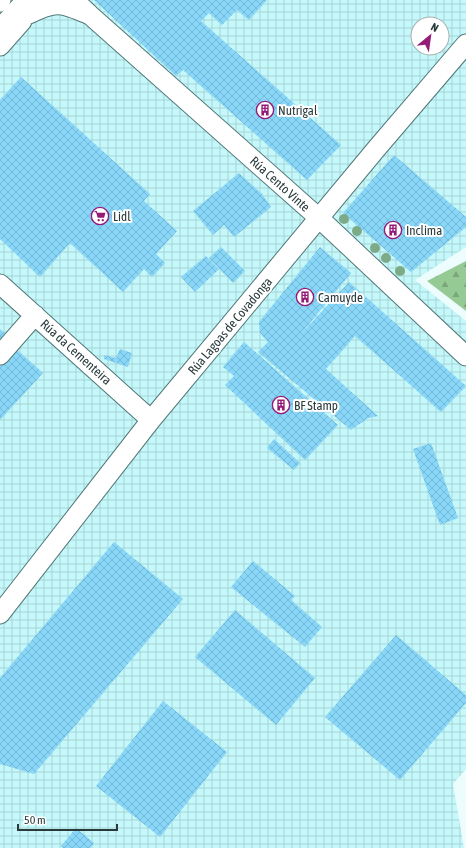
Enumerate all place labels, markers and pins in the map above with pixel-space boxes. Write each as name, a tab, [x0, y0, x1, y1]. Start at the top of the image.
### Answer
building icon: Nutrigal	[255, 100, 275, 120]
place label: Nutrigal	[278, 103, 318, 118]
supermarket icon: Lidl	[90, 206, 110, 226]
place label: Lidl	[113, 209, 131, 224]
building icon: Inclima	[383, 220, 403, 240]
place label: Inclima	[406, 223, 442, 238]
building icon: Camuyde	[295, 287, 315, 307]
place label: Camuyde	[318, 290, 363, 305]
building icon: BF Stamp	[271, 395, 291, 415]
place label: BF Stamp	[294, 398, 338, 413]

